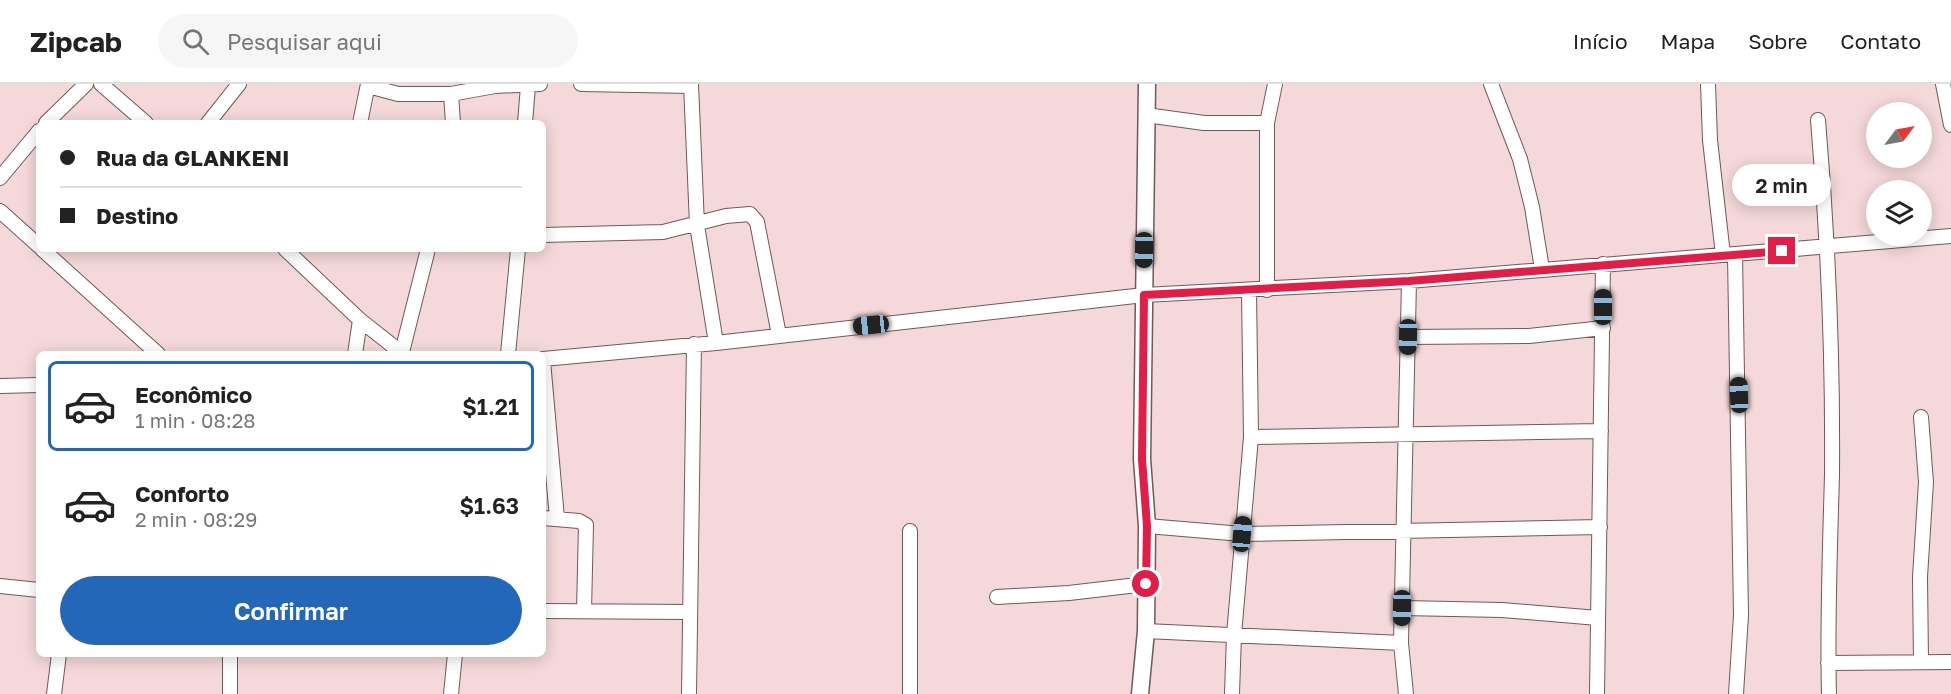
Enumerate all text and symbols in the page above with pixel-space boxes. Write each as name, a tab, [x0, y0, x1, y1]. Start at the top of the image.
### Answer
search box	[158, 14, 578, 68]
text: Zipcab	[30, 25, 122, 58]
icon: search	[179, 25, 212, 58]
text: Pesquisar aqui	[227, 28, 382, 55]
text: Início	[1573, 28, 1628, 54]
text: Mapa	[1661, 28, 1715, 54]
text: Sobre	[1748, 28, 1807, 54]
text: Contato	[1840, 28, 1921, 54]
north arrow	[1866, 102, 1932, 168]
map controls	[1866, 102, 1932, 246]
text: Rua da GLANKENI	[96, 144, 289, 171]
callout: 2 min	[1732, 164, 1832, 206]
text: 2 min	[1756, 173, 1808, 197]
button: layers	[1866, 180, 1932, 246]
text: Destino	[96, 202, 178, 229]
car	[1135, 232, 1153, 268]
route end	[1768, 237, 1795, 264]
car	[1594, 289, 1612, 325]
car	[852, 314, 890, 336]
car	[1399, 319, 1417, 355]
car	[1729, 377, 1749, 413]
icon: car	[63, 379, 117, 433]
text: Econômico	[135, 381, 252, 408]
text: $1.21	[462, 393, 519, 420]
text: 1 min · 08:28	[135, 408, 255, 432]
icon: car	[63, 478, 117, 532]
text: Conforto	[135, 480, 229, 507]
text: $1.63	[460, 492, 519, 519]
text: 2 min · 08:29	[135, 507, 257, 531]
car	[1231, 515, 1253, 553]
route start	[1132, 570, 1159, 597]
button: Confirmar	[60, 576, 522, 645]
car	[1393, 590, 1411, 626]

